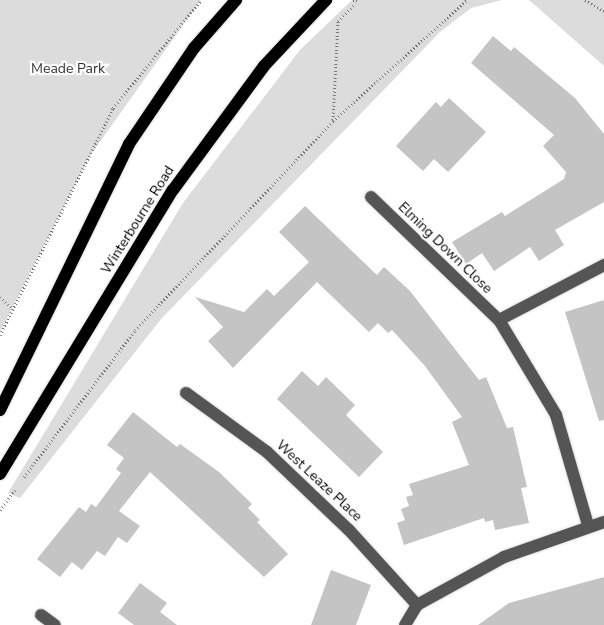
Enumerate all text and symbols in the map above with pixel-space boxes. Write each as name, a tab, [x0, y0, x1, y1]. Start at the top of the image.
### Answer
park label: Meade Park	[31, 61, 105, 77]
street label: Winterbourne Road	[98, 163, 178, 277]
street label: Elming Down Close	[395, 199, 495, 297]
street label: West Leaze Place	[273, 437, 365, 525]

